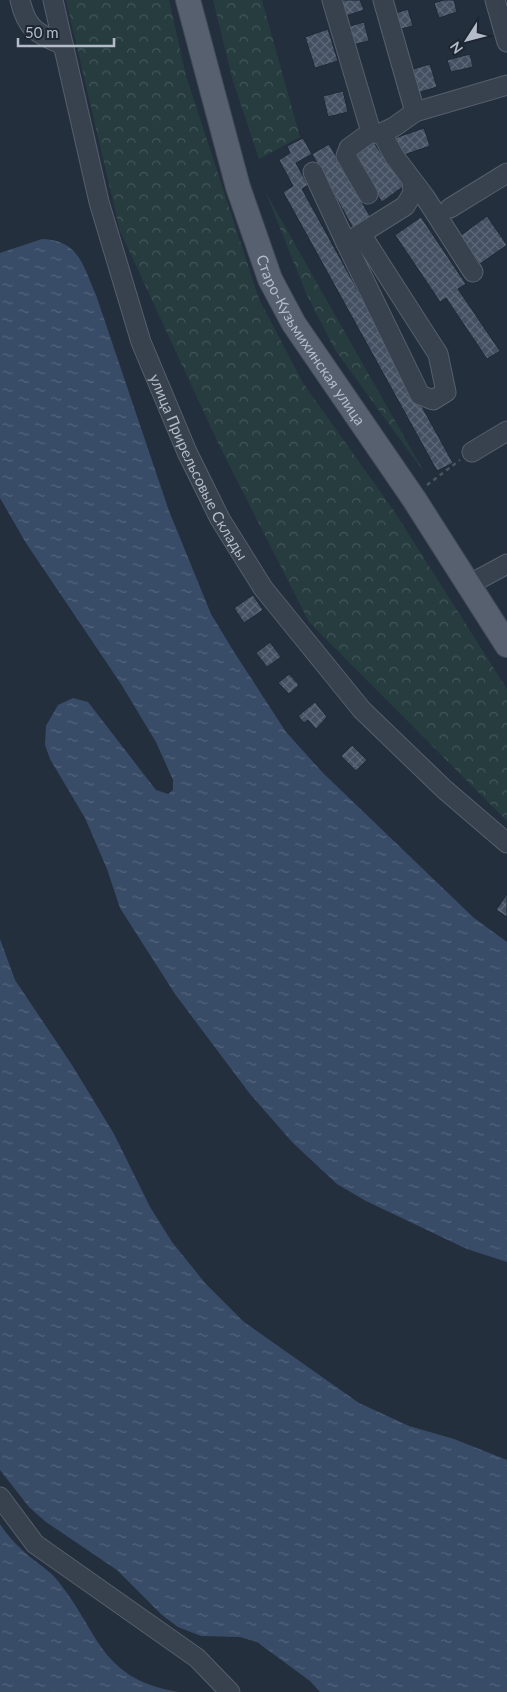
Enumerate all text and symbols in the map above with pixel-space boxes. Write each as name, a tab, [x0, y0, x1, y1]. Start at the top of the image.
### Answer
scale bar	[18, 15, 114, 47]
north arrow	[442, 15, 492, 65]
text: 50 m	[25, 23, 59, 41]
text: N	[446, 39, 466, 57]
street label: Старо-Кузьмихинская улица	[253, 252, 369, 428]
street label: улица Прирельсовые Склады	[146, 371, 252, 563]

